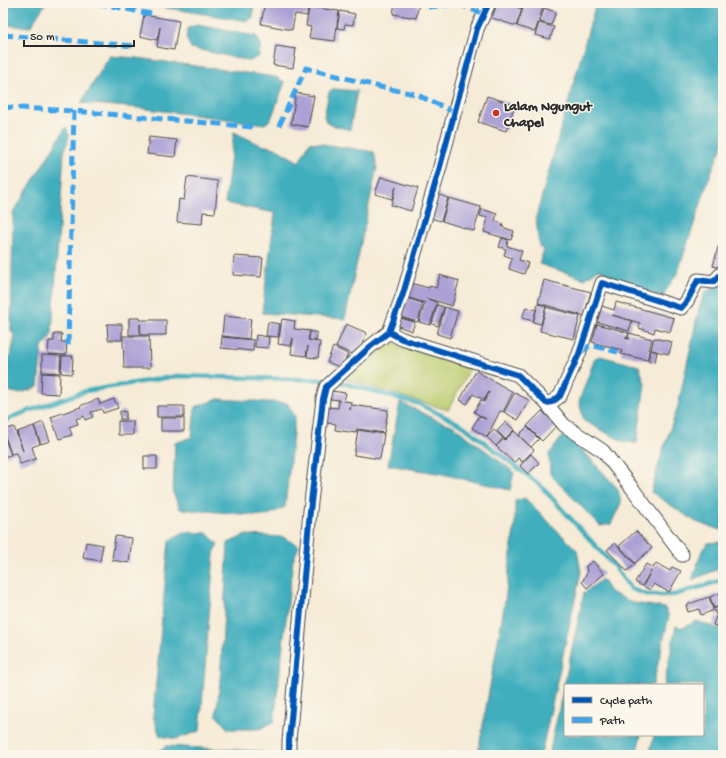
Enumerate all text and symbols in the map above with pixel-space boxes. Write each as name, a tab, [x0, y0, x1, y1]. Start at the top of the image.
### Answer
scale bar	[24, 22, 134, 48]
text: 50 m	[30, 31, 55, 45]
place label: Lalam Ngungut Chapel	[503, 99, 593, 132]
marker: Lalam Ngungut Chapel	[491, 108, 501, 118]
legend	[564, 684, 704, 736]
text: Cycle path	[600, 695, 653, 709]
text: Path	[599, 715, 625, 729]

